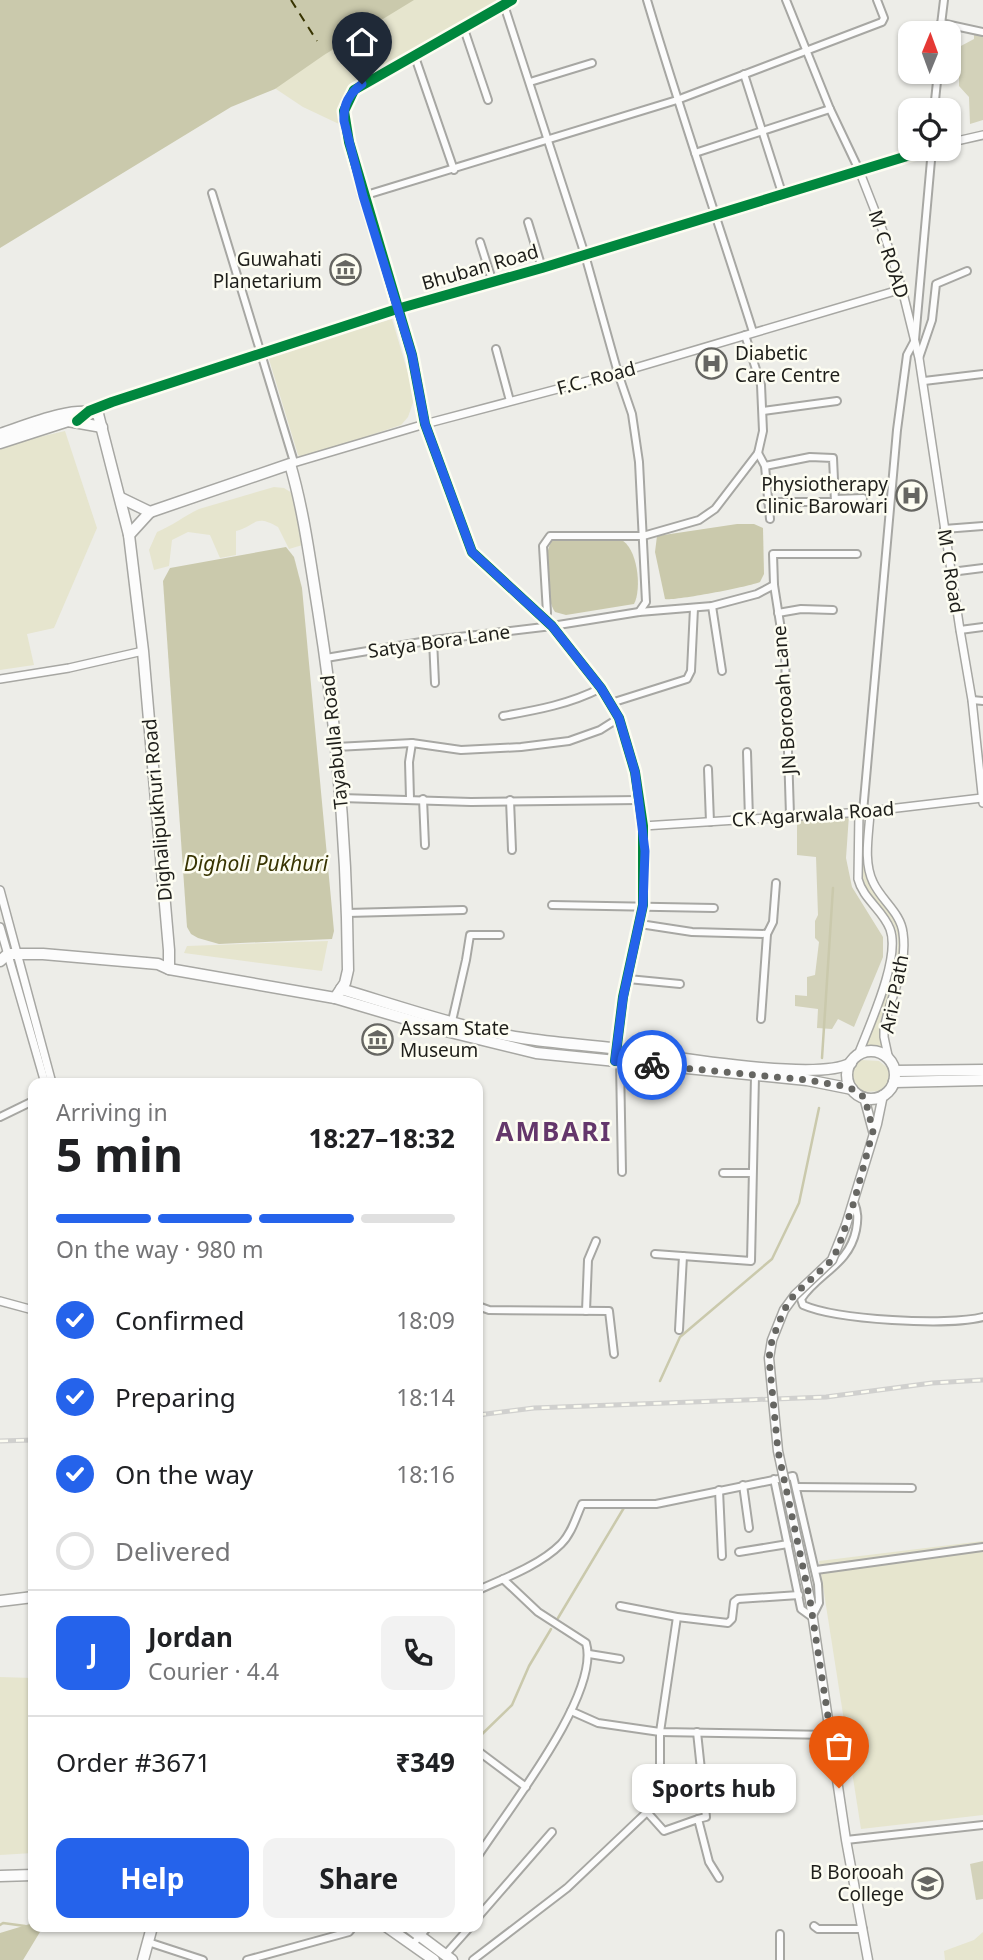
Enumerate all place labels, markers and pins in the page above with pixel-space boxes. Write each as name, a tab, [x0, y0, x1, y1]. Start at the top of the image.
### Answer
pin	[332, 12.0, 392, 84]
place label: Guwahati Planetarium	[213, 246, 322, 294]
museum icon: Guwahati Planetarium	[328, 253, 362, 287]
place label: Diabetic Care Centre	[735, 340, 840, 388]
hospital icon: Diabetic Care Centre	[695, 347, 729, 381]
place label: Physiotherapy Clinic Barowari	[756, 471, 888, 519]
hospital icon: Physiotherapy Clinic Barowari	[894, 478, 928, 512]
place label: Assam State Museum	[400, 1015, 509, 1063]
museum icon: Assam State Museum	[360, 1022, 394, 1056]
pin	[809, 1716, 869, 1788]
callout: Sports hub	[632, 1764, 797, 1812]
place label: B Borooah College	[810, 1859, 904, 1907]
school or university icon: B Borooah College	[910, 1866, 944, 1900]

